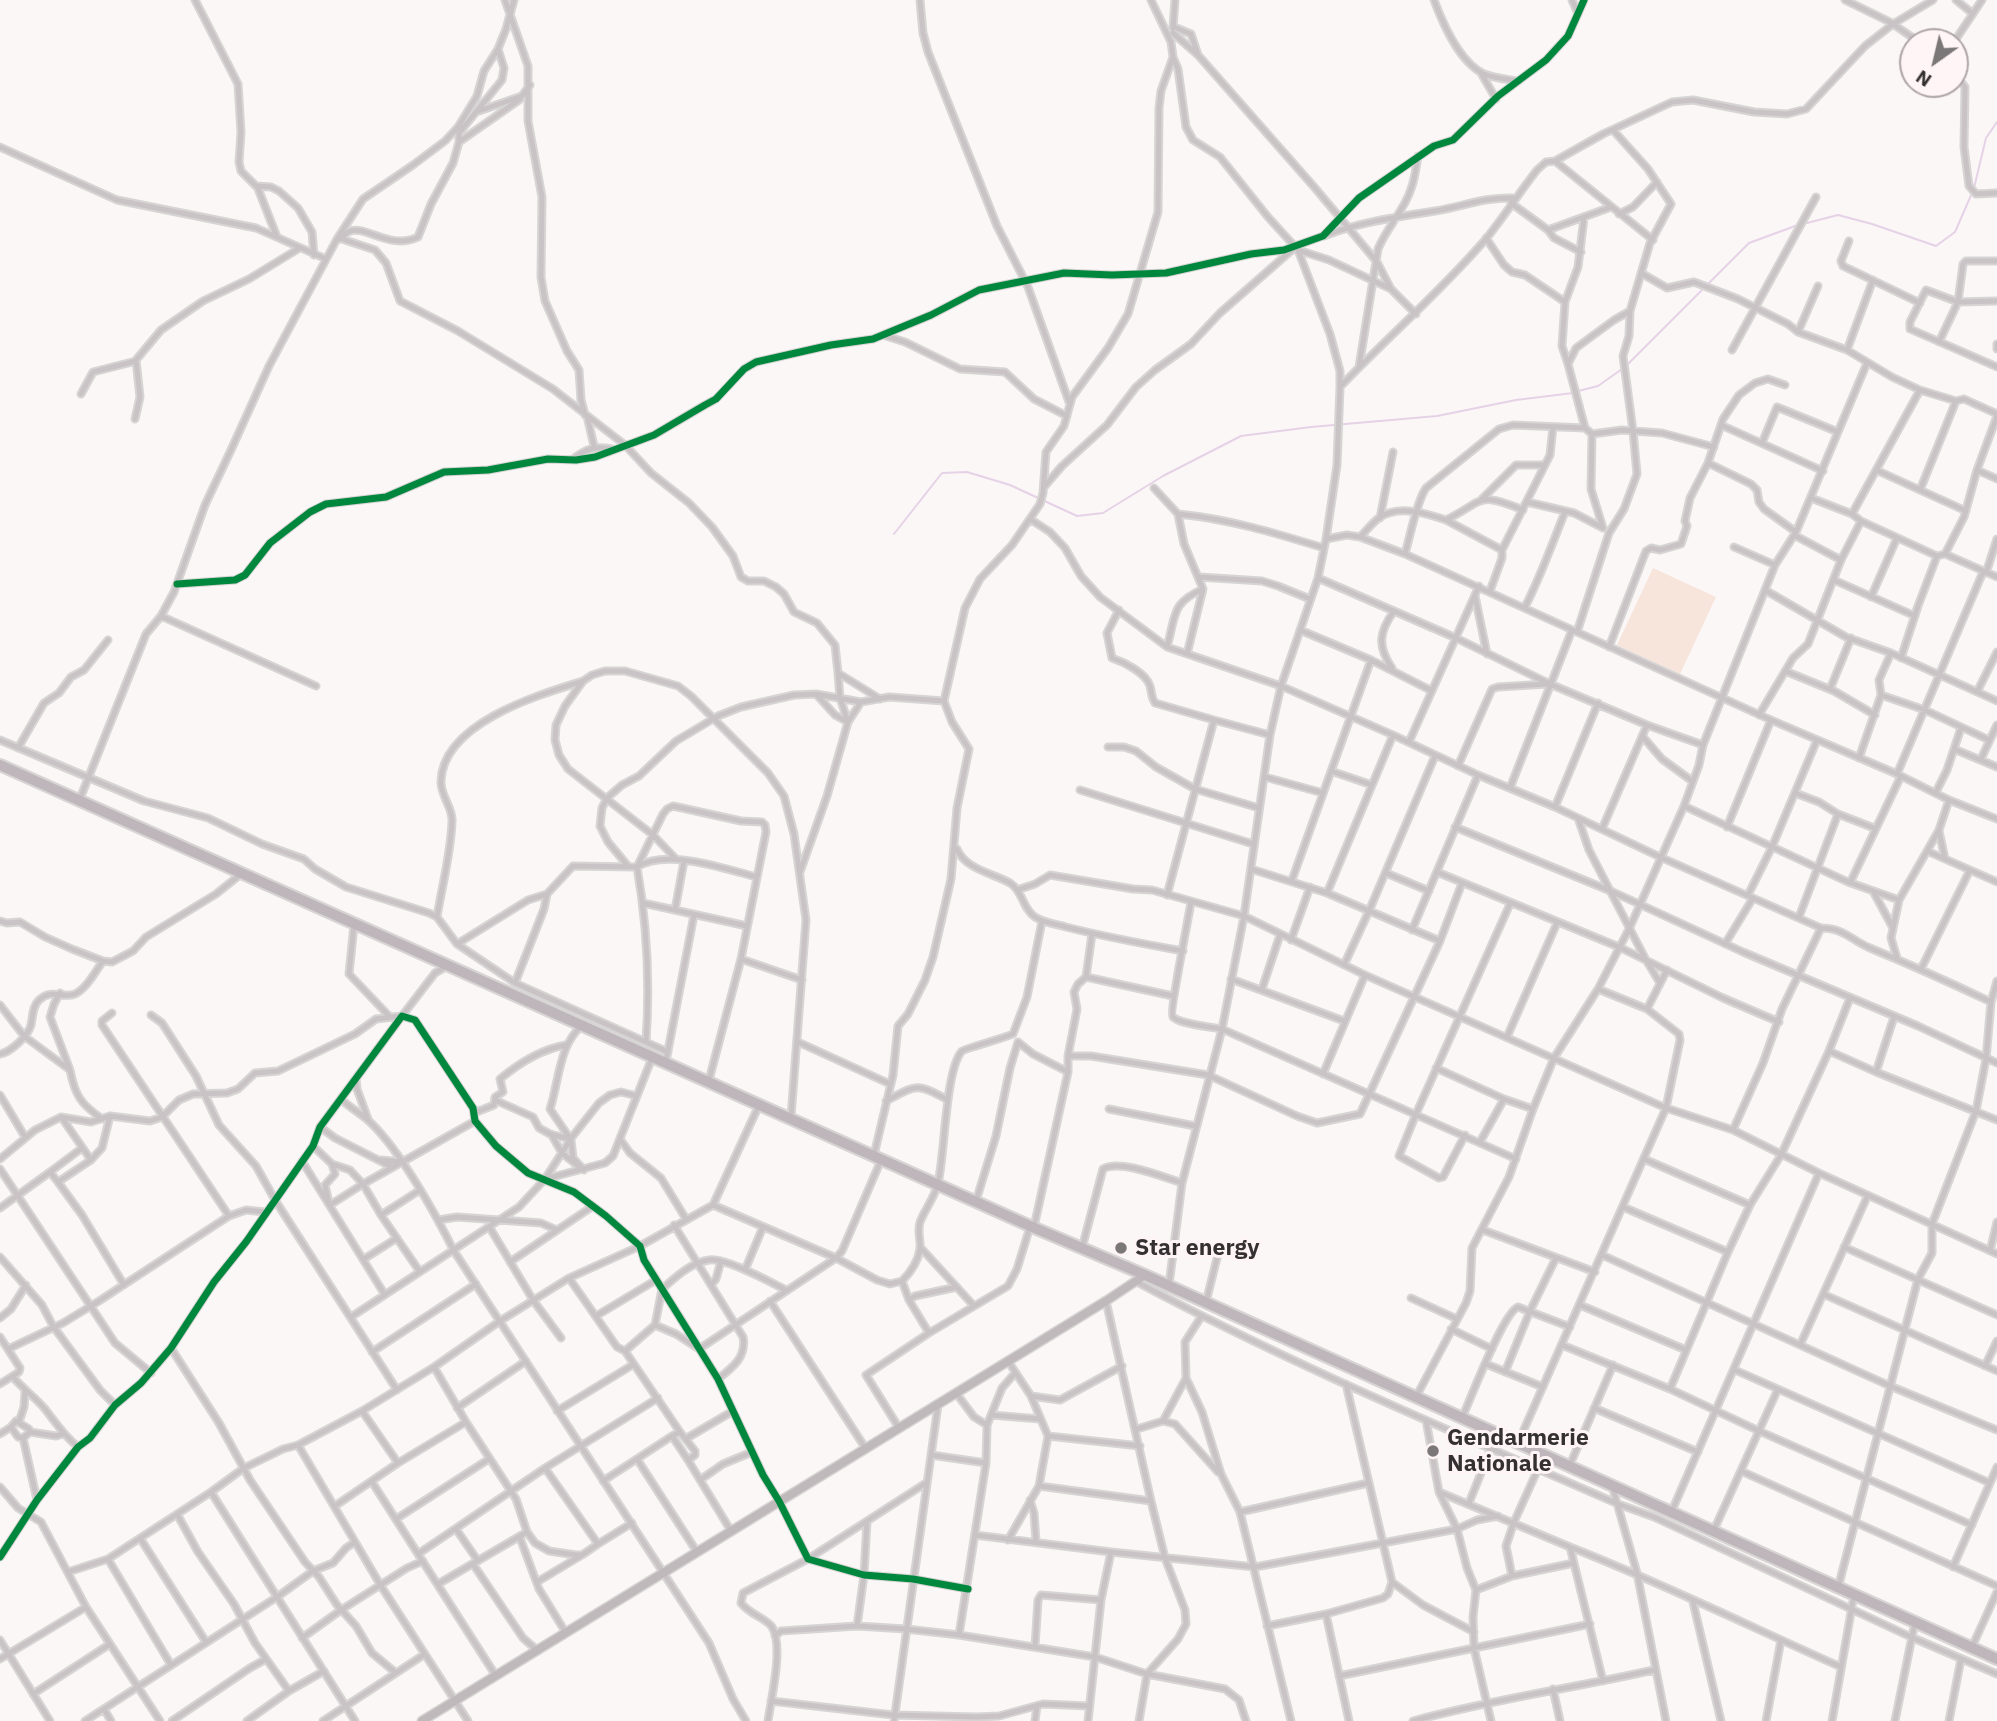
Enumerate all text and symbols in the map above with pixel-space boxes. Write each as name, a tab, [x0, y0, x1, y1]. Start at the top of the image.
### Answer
north arrow	[1899, 28, 1969, 98]
text: N	[1911, 65, 1936, 93]
place label: Star energy	[1135, 1234, 1259, 1262]
marker: Star energy	[1113, 1240, 1129, 1256]
place label: Gendarmerie Nationale	[1447, 1424, 1589, 1478]
marker: Gendarmerie Nationale	[1425, 1443, 1441, 1459]

